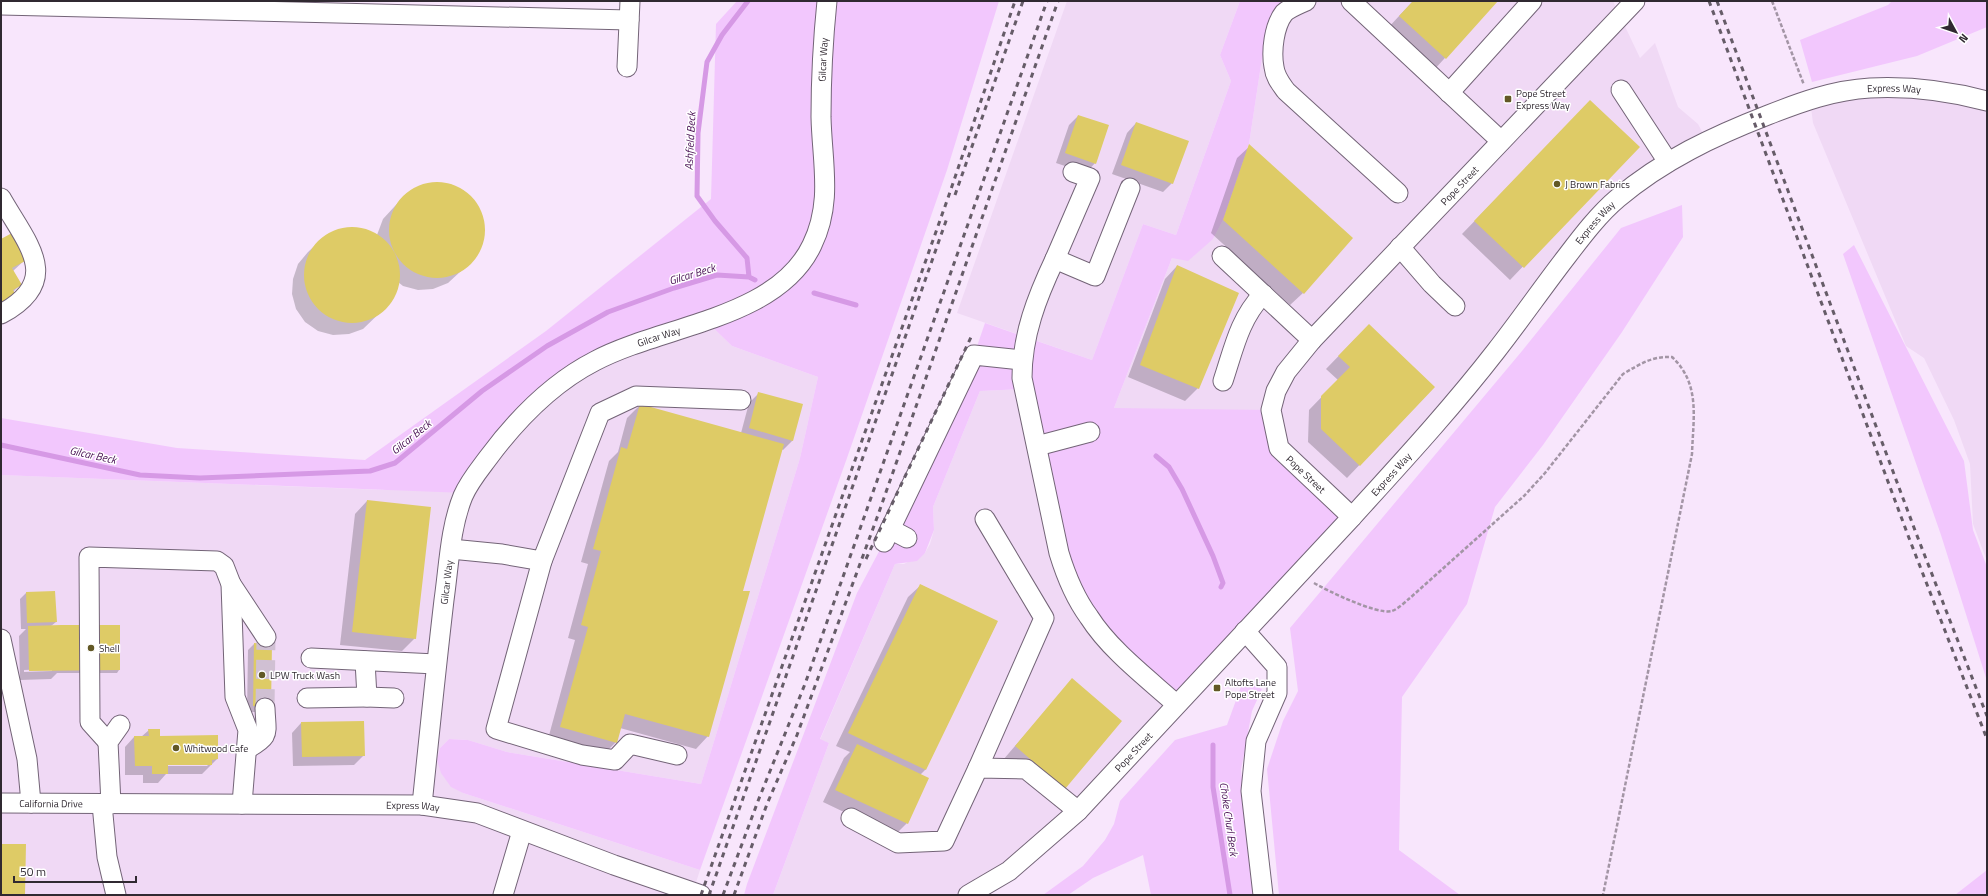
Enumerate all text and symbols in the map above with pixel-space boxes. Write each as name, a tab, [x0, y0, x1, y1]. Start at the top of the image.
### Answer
north arrow	[1936, 12, 1976, 52]
text: N	[1955, 30, 1972, 46]
street label: Gilcar Way	[815, 37, 832, 82]
street label: Express Way	[1867, 81, 1922, 97]
place label: Pope Street Express Way	[1516, 86, 1570, 113]
marker: Pope Street Express Way	[1503, 94, 1513, 104]
water label: Ashfield Beck	[680, 110, 700, 170]
street label: Pope Street	[1437, 162, 1483, 209]
place label: J Brown Fabrics	[1565, 177, 1630, 192]
marker: J Brown Fabrics	[1552, 179, 1562, 189]
street label: Express Way	[1572, 197, 1618, 248]
water label: Gilcar Beck	[667, 259, 718, 289]
street label: Gilcar Way	[635, 323, 682, 351]
water label: Gilcar Beck	[388, 415, 435, 458]
water label: Gilcar Beck	[68, 442, 119, 468]
street label: Express Way	[1368, 449, 1415, 499]
street label: Pope Street	[1282, 452, 1329, 497]
street label: Gilcar Way	[437, 559, 457, 605]
place label: Shell	[99, 641, 119, 656]
marker: Shell	[86, 643, 96, 653]
place label: LPW Truck Wash	[270, 668, 340, 683]
marker: LPW Truck Wash	[257, 670, 267, 680]
place label: Altofts Lane Pope Street	[1225, 675, 1276, 702]
marker: Altofts Lane Pope Street	[1212, 683, 1222, 693]
street label: Pope Street	[1111, 728, 1156, 775]
place label: Whitwood Cafe	[184, 741, 248, 756]
marker: Whitwood Cafe	[171, 743, 181, 753]
water label: Choke Churl Beck	[1216, 781, 1242, 858]
street label: California Drive	[19, 796, 83, 811]
street label: Express Way	[386, 798, 441, 816]
scale bar	[14, 858, 136, 884]
text: 50 m	[20, 862, 46, 881]

